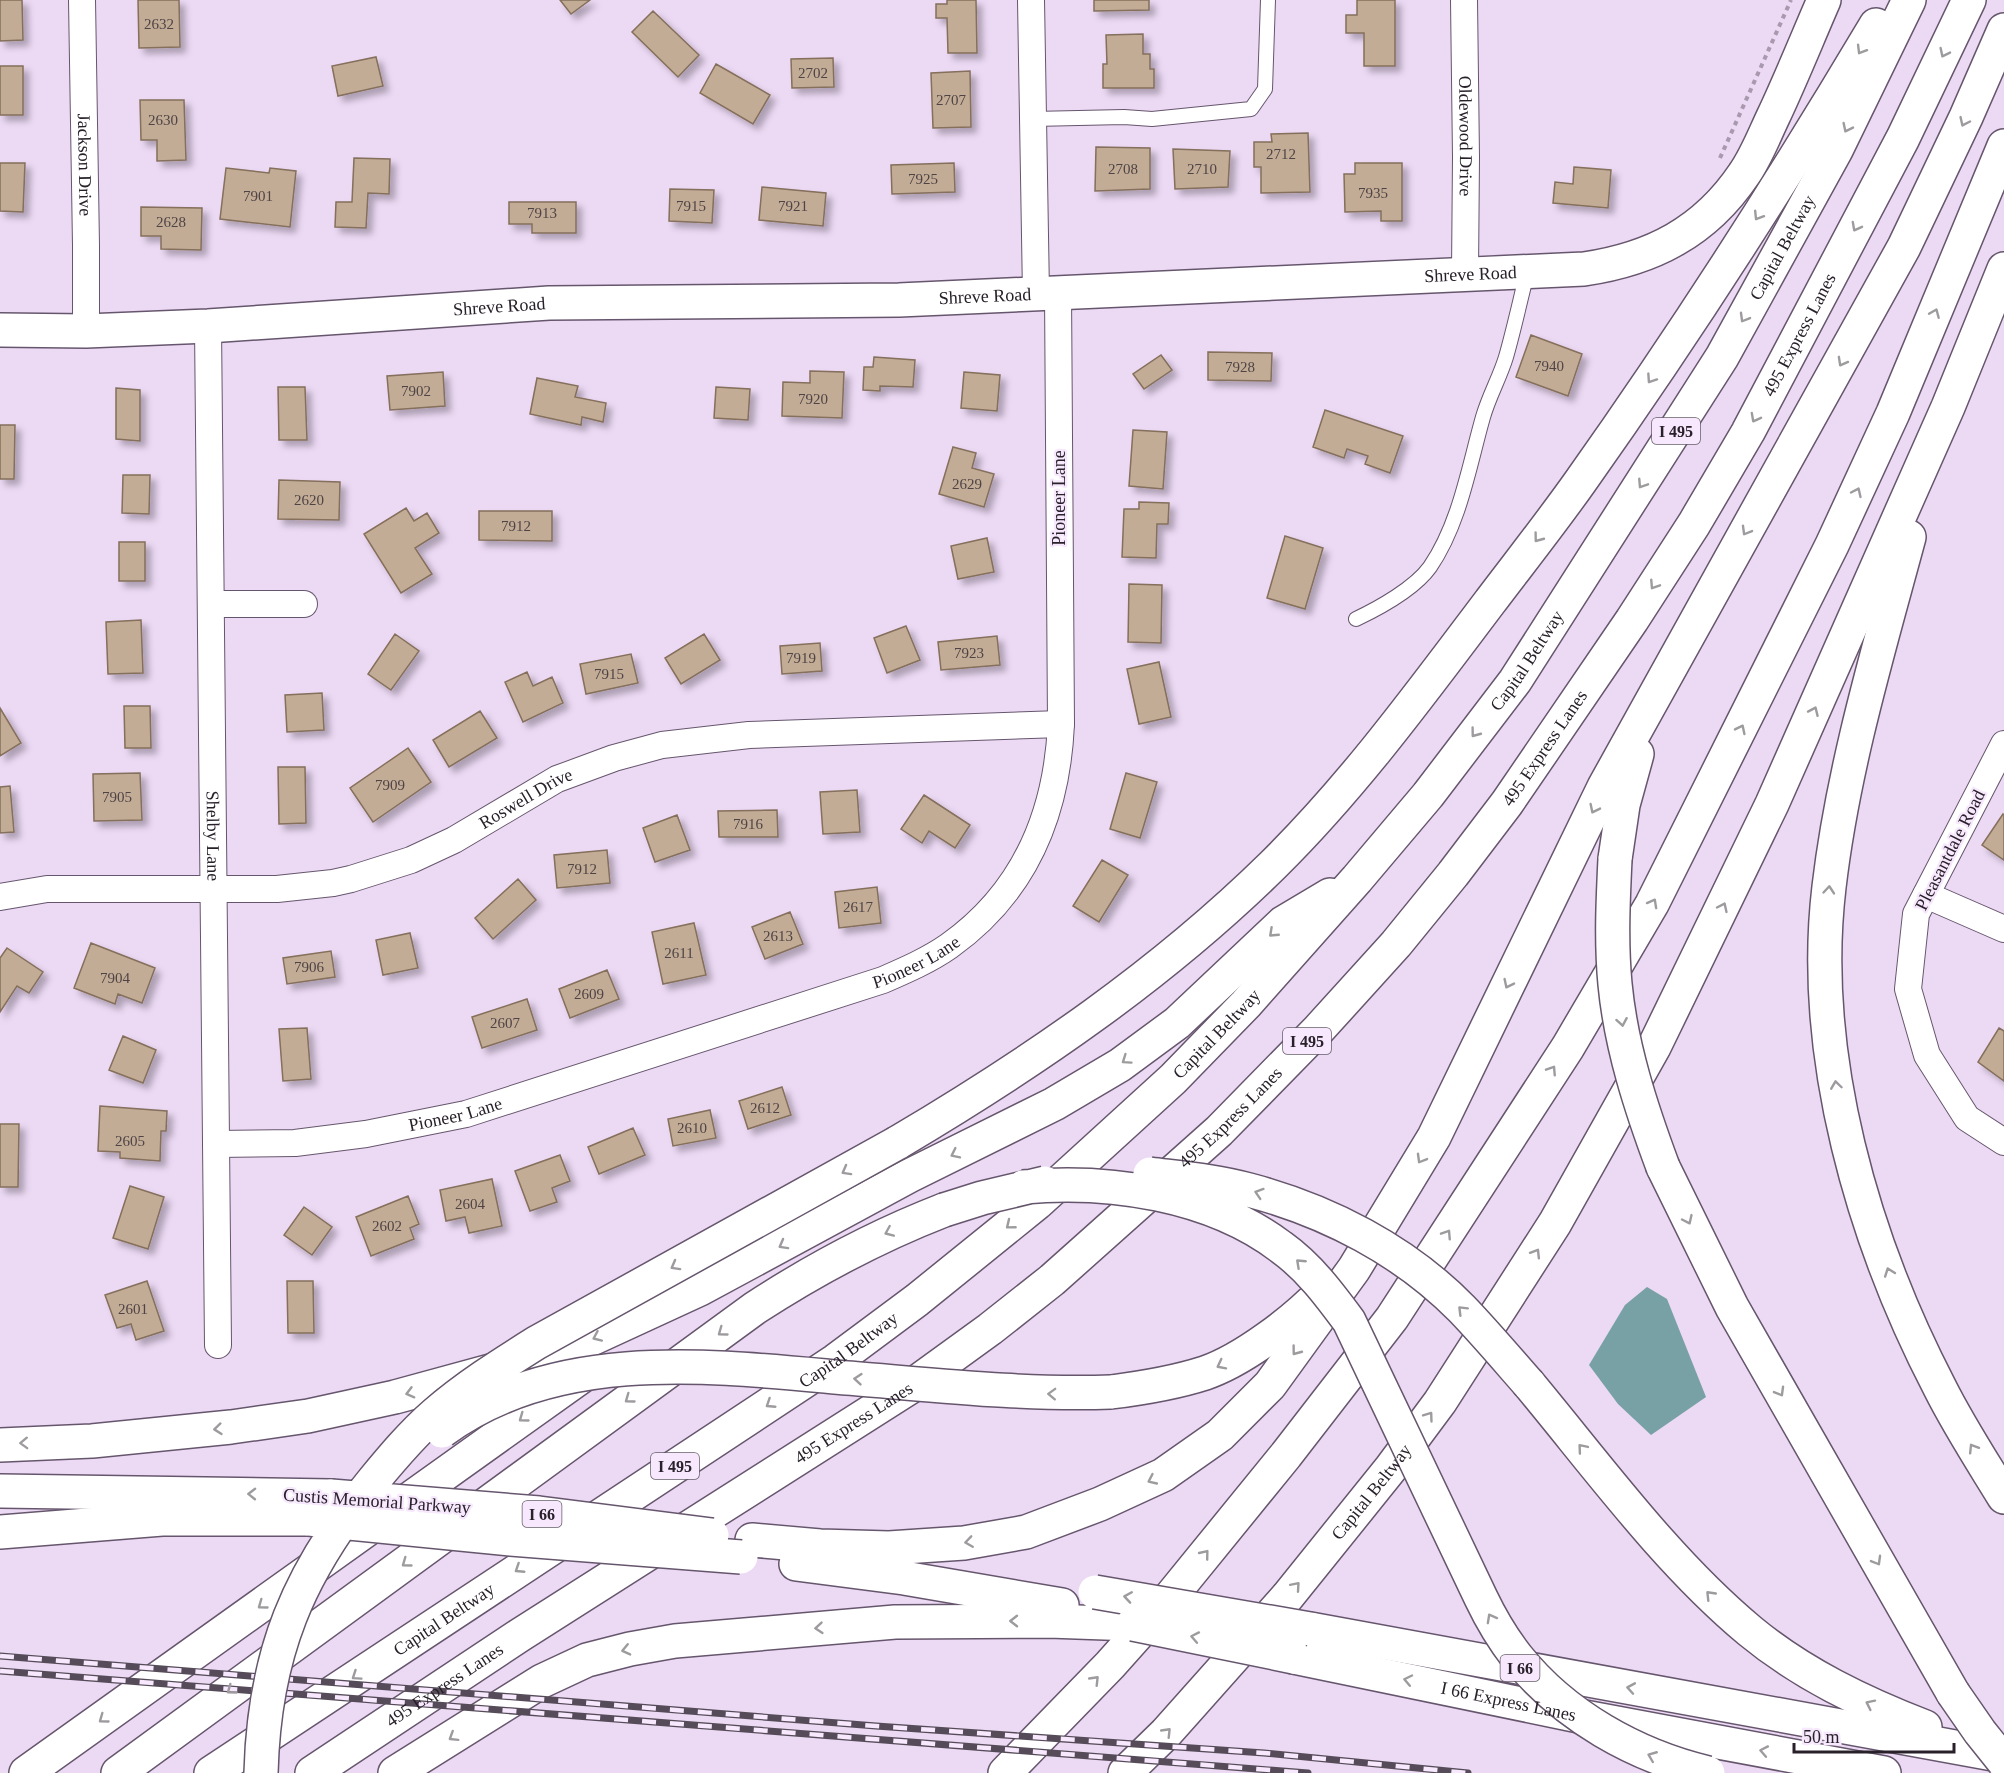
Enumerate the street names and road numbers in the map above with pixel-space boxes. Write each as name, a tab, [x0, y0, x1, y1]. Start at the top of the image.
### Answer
street label: Oldewood Drive	[1455, 76, 1476, 196]
street label: Jackson Drive	[74, 114, 96, 216]
street label: Capital Beltway	[1745, 192, 1819, 303]
street label: Shreve Road	[1424, 262, 1517, 286]
street label: 495 Express Lanes	[1759, 270, 1840, 400]
street label: Shreve Road	[938, 284, 1032, 308]
street label: Shreve Road	[452, 293, 546, 319]
road number: I 495	[1652, 418, 1700, 444]
street label: Pioneer Lane	[1049, 450, 1069, 546]
street label: Capital Beltway	[1486, 607, 1567, 715]
street label: 495 Express Lanes	[1498, 686, 1591, 810]
street label: Roswell Drive	[476, 764, 575, 833]
street label: Pleasantdale Road	[1911, 786, 1989, 914]
street label: Shelby Lane	[203, 791, 223, 881]
street label: Pioneer Lane	[870, 932, 964, 993]
street label: Capital Beltway	[1169, 985, 1264, 1083]
road number: I 495	[1283, 1028, 1331, 1054]
street label: 495 Express Lanes	[1175, 1063, 1286, 1172]
street label: Pioneer Lane	[407, 1093, 504, 1135]
street label: Capital Beltway	[795, 1308, 902, 1392]
street label: 495 Express Lanes	[791, 1378, 916, 1468]
street label: Capital Beltway	[1327, 1440, 1415, 1544]
road number: I 495	[651, 1453, 699, 1479]
street label: Custis Memorial Parkway	[283, 1484, 471, 1518]
road number: I 66	[522, 1501, 562, 1527]
street label: Capital Beltway	[390, 1579, 498, 1660]
street label: 495 Express Lanes	[382, 1639, 507, 1731]
road number: I 66	[1500, 1655, 1540, 1681]
street label: I 66 Express Lanes	[1439, 1678, 1578, 1725]

